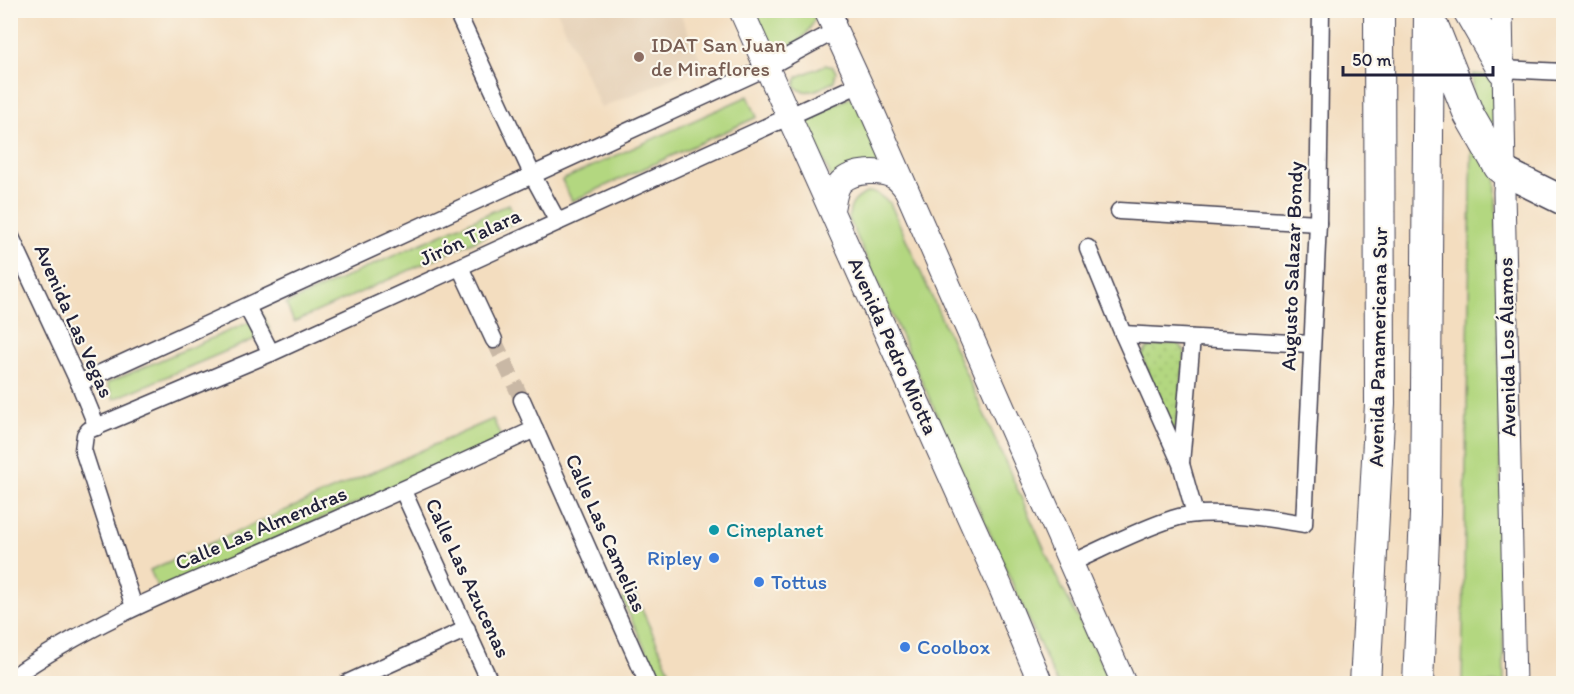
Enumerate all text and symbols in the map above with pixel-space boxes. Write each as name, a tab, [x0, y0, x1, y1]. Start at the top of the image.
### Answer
place label: IDAT San Juan de Miraflores	[651, 32, 786, 81]
scale bar	[1343, 39, 1493, 77]
text: 50 m	[1352, 49, 1392, 71]
marker: IDAT San Juan de Miraflores	[632, 50, 646, 64]
street label: Augusto Salazar Bondy	[1275, 161, 1308, 371]
street label: Jirón Talara	[415, 202, 524, 271]
street label: Avenida Panamericana Sur	[1363, 226, 1392, 467]
street label: Avenida Las Vegas	[29, 240, 120, 401]
street label: Avenida Pedro Miotta	[843, 253, 944, 438]
street label: Avenida Los Álamos	[1492, 257, 1521, 437]
street label: Calle Las Camelias	[560, 450, 653, 616]
street label: Calle Las Almendras	[171, 480, 350, 575]
street label: Calle Las Azucenas	[421, 494, 516, 662]
place label: Cineplanet	[726, 517, 824, 542]
marker: Cineplanet	[707, 523, 721, 537]
place label: Ripley	[647, 545, 702, 570]
marker: Ripley	[707, 551, 721, 565]
place label: Tottus	[771, 569, 827, 594]
marker: Tottus	[752, 575, 766, 589]
place label: Coolbox	[917, 634, 990, 659]
marker: Coolbox	[898, 640, 912, 654]

